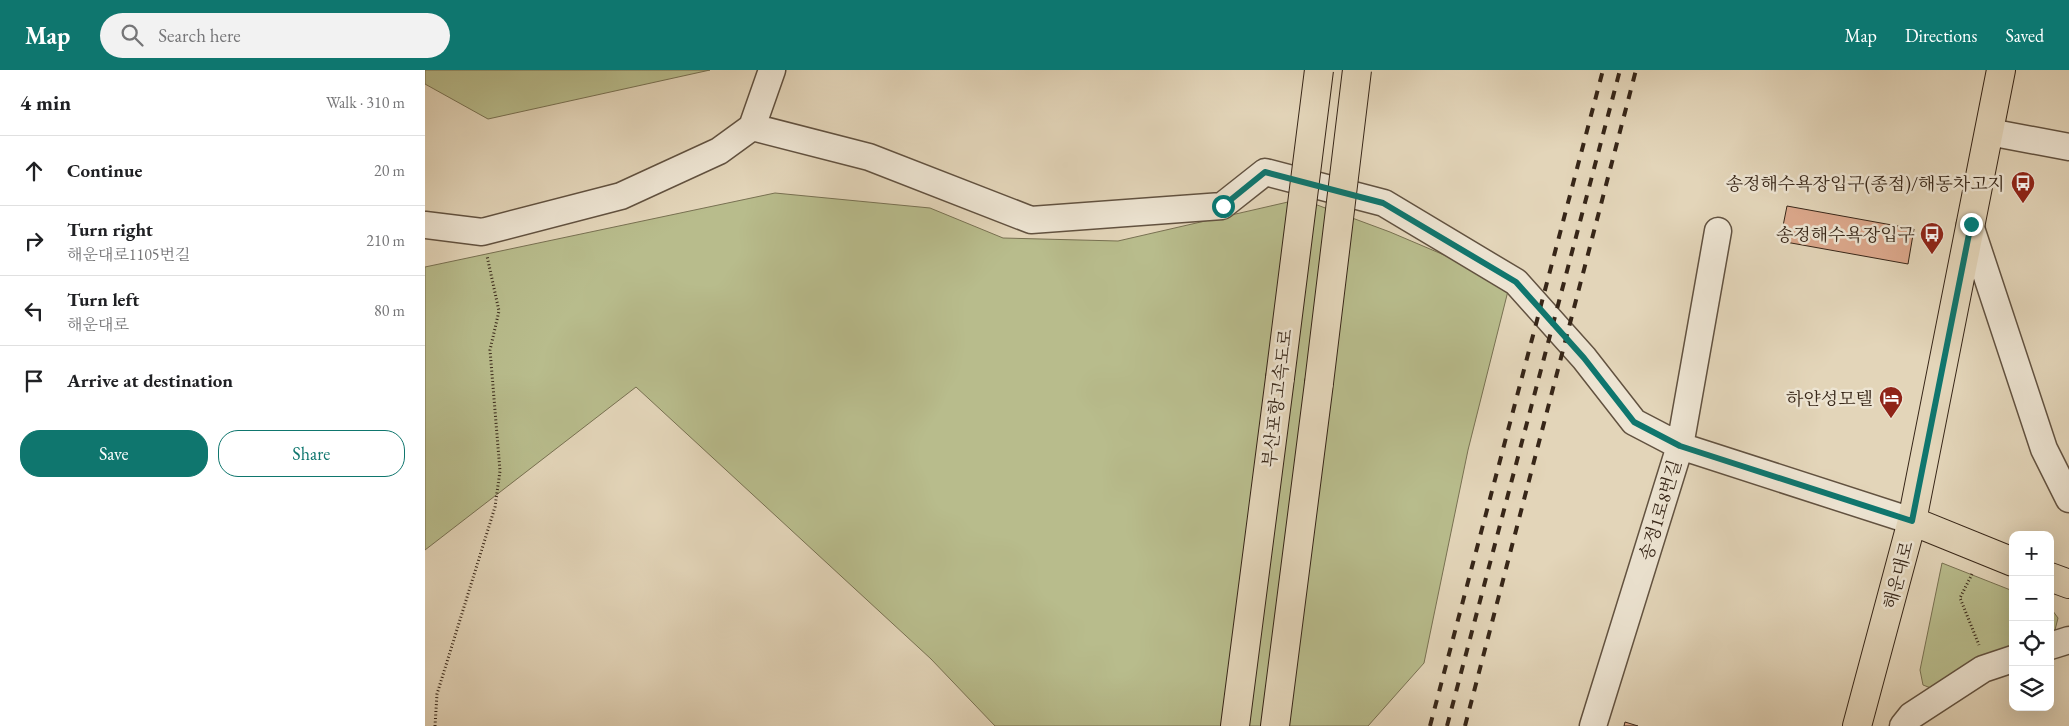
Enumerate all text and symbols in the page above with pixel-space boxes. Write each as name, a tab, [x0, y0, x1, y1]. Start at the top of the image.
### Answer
search box	[100, 13, 450, 58]
text: Map	[25, 20, 70, 51]
icon: search	[118, 21, 146, 49]
text: Search here	[158, 23, 241, 48]
text: Map	[1845, 24, 1877, 47]
text: Directions	[1905, 24, 1977, 47]
text: Saved	[2005, 24, 2044, 47]
text: 4 min	[20, 89, 71, 116]
text: Walk · 310 m	[326, 92, 405, 113]
icon: ahead	[20, 157, 48, 185]
text: Continue	[67, 158, 142, 183]
text: 20 m	[374, 160, 405, 181]
bus stop icon: 송정해수욕장입구(종점)/해동차고지	[2010, 170, 2036, 204]
place label: 송정해수욕장입구(종점)/해동차고지	[1726, 172, 2005, 195]
route start	[1212, 195, 1235, 218]
route end	[1960, 213, 1983, 236]
text: Turn right	[67, 217, 153, 242]
bus stop icon: 송정해수욕장입구	[1919, 221, 1945, 255]
place label: 송정해수욕장입구	[1776, 223, 1915, 246]
icon: right	[20, 227, 48, 255]
text: 210 m	[366, 230, 405, 251]
text: 해운대로1105번길	[67, 244, 190, 265]
text: Turn left	[67, 287, 139, 312]
icon: left	[20, 297, 48, 325]
text: 80 m	[374, 300, 405, 321]
text: 해운대로	[67, 314, 129, 335]
street label: 부산포항고속도로	[1257, 328, 1297, 468]
icon: arrive	[20, 367, 48, 395]
text: Arrive at destination	[67, 368, 233, 393]
hotel icon: 하얀성모텔	[1878, 385, 1904, 419]
place label: 하얀성모텔	[1786, 387, 1873, 410]
button: Save	[20, 430, 208, 477]
button: Share	[218, 430, 405, 477]
street label: 송정1로8번길	[1634, 457, 1686, 563]
map controls	[2009, 531, 2054, 711]
button: +	[2009, 531, 2054, 576]
street label: 해운대로	[1878, 538, 1918, 612]
button: −	[2009, 576, 2054, 621]
button: locate	[2009, 621, 2054, 666]
button: layers	[2009, 666, 2054, 711]

